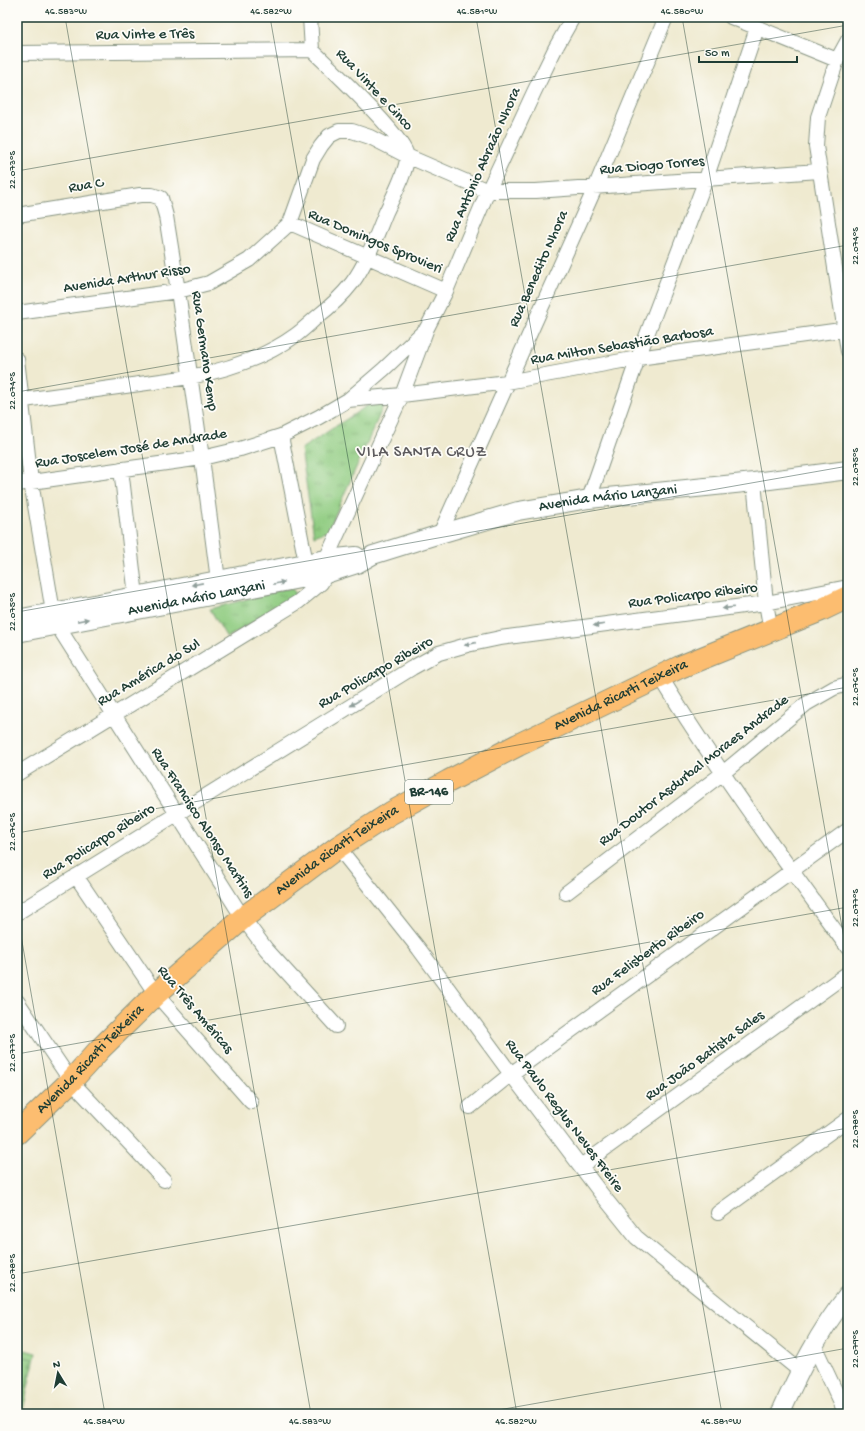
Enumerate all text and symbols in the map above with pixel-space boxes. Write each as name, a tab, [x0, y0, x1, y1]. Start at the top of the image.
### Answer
text: 46.583°W	[45, 6, 87, 18]
text: 46.582°W	[250, 6, 292, 18]
text: 46.581°W	[457, 6, 498, 18]
text: 46.580°W	[661, 6, 704, 18]
street label: Rua Vinte e Três	[96, 25, 195, 45]
scale bar	[699, 38, 797, 64]
street label: Rua Vinte e Cinco	[331, 45, 417, 135]
text: 50 m	[705, 47, 730, 61]
street label: Rua Antônio Abraão Nhora	[441, 84, 526, 245]
text: 22.073°S	[7, 151, 19, 189]
street label: Rua Diogo Torres	[599, 152, 706, 180]
street label: Rua C	[67, 174, 105, 198]
street label: Rua Domingos Sprovieri	[305, 206, 445, 278]
street label: Rua Benedito Nhora	[505, 207, 573, 330]
text: 22.074°S	[850, 227, 862, 265]
street label: Avenida Arthur Risso	[62, 260, 192, 298]
street label: Rua Germano Kemp	[187, 290, 221, 413]
street label: Rua Milton Sebastião Barbosa	[529, 323, 715, 369]
text: 22.074°S	[7, 372, 19, 410]
street label: Rua Joscelem José de Andrade	[34, 425, 228, 473]
district label: VILA SANTA CRUZ	[356, 444, 487, 463]
text: 22.075°S	[850, 448, 862, 486]
street label: Avenida Mário Lanzani	[537, 481, 678, 516]
street label: Avenida Mário Lanzani	[127, 577, 267, 621]
one-way arrow	[273, 579, 285, 585]
street label: Rua Policarpo Ribeiro	[627, 579, 759, 613]
one-way arrow	[191, 581, 203, 587]
text: 22.075°S	[7, 593, 19, 631]
one-way arrow	[722, 605, 734, 612]
one-way arrow	[77, 617, 89, 623]
one-way arrow	[593, 622, 605, 628]
street label: Rua Policarpo Ribeiro	[315, 633, 437, 713]
street label: Rua América do Sul	[94, 635, 204, 711]
one-way arrow	[464, 642, 477, 648]
street label: Avenida Ricarti Teixeira	[551, 656, 691, 735]
text: 22.076°S	[850, 668, 862, 706]
street label: Rua Doutor Asdurbal Moraes Andrade	[595, 691, 793, 851]
one-way arrow	[350, 699, 360, 707]
street label: Rua Francisco Alonso Martins	[147, 744, 258, 902]
road number: BR-146	[405, 780, 453, 804]
street label: Rua Policarpo Ribeiro	[39, 800, 159, 884]
street label: Avenida Ricarti Teixeira	[272, 801, 403, 900]
text: 22.076°S	[7, 813, 19, 851]
text: 22.077°S	[850, 889, 862, 927]
street label: Rua Felisberto Ribeiro	[588, 906, 708, 1000]
street label: Rua Três Américas	[153, 962, 237, 1058]
street label: Avenida Ricarti Teixeira	[33, 1001, 149, 1118]
street label: Rua João Batista Sales	[642, 1006, 768, 1105]
text: 22.077°S	[7, 1034, 19, 1072]
street label: Rua Paulo Reglus Neves Freire	[501, 1036, 627, 1196]
text: 22.078°S	[850, 1109, 862, 1148]
text: 22.078°S	[7, 1253, 19, 1292]
text: 22.079°S	[850, 1330, 862, 1368]
north arrow	[38, 1353, 78, 1393]
text: N	[52, 1359, 61, 1372]
text: 46.584°W	[83, 1416, 125, 1428]
text: 46.583°W	[289, 1416, 331, 1428]
text: 46.582°W	[495, 1416, 537, 1428]
text: 46.581°W	[701, 1416, 742, 1428]

